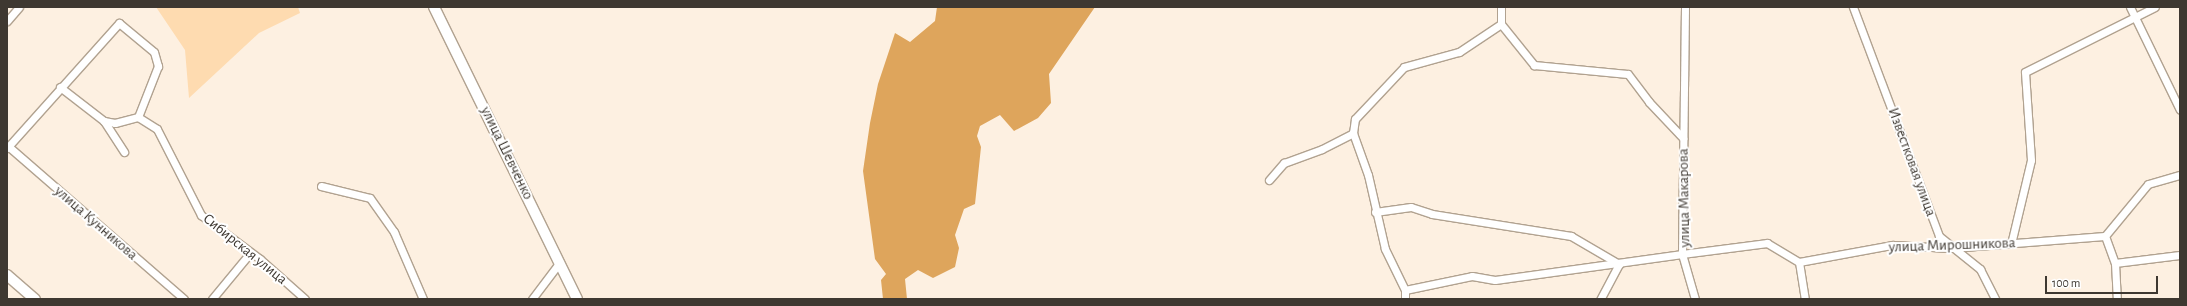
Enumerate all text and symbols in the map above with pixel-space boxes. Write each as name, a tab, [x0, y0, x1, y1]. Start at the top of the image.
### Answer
street label: улица Шевченко	[477, 104, 537, 202]
street label: Известковая улица	[1884, 105, 1940, 219]
street label: улица Макарова	[1674, 148, 1694, 248]
street label: улица Кунникова	[51, 182, 141, 264]
street label: Сибирская улица	[199, 210, 291, 288]
street label: улица Мирошникова	[1888, 234, 2016, 256]
scale bar	[2047, 268, 2160, 294]
text: 100 m	[2052, 277, 2080, 289]

